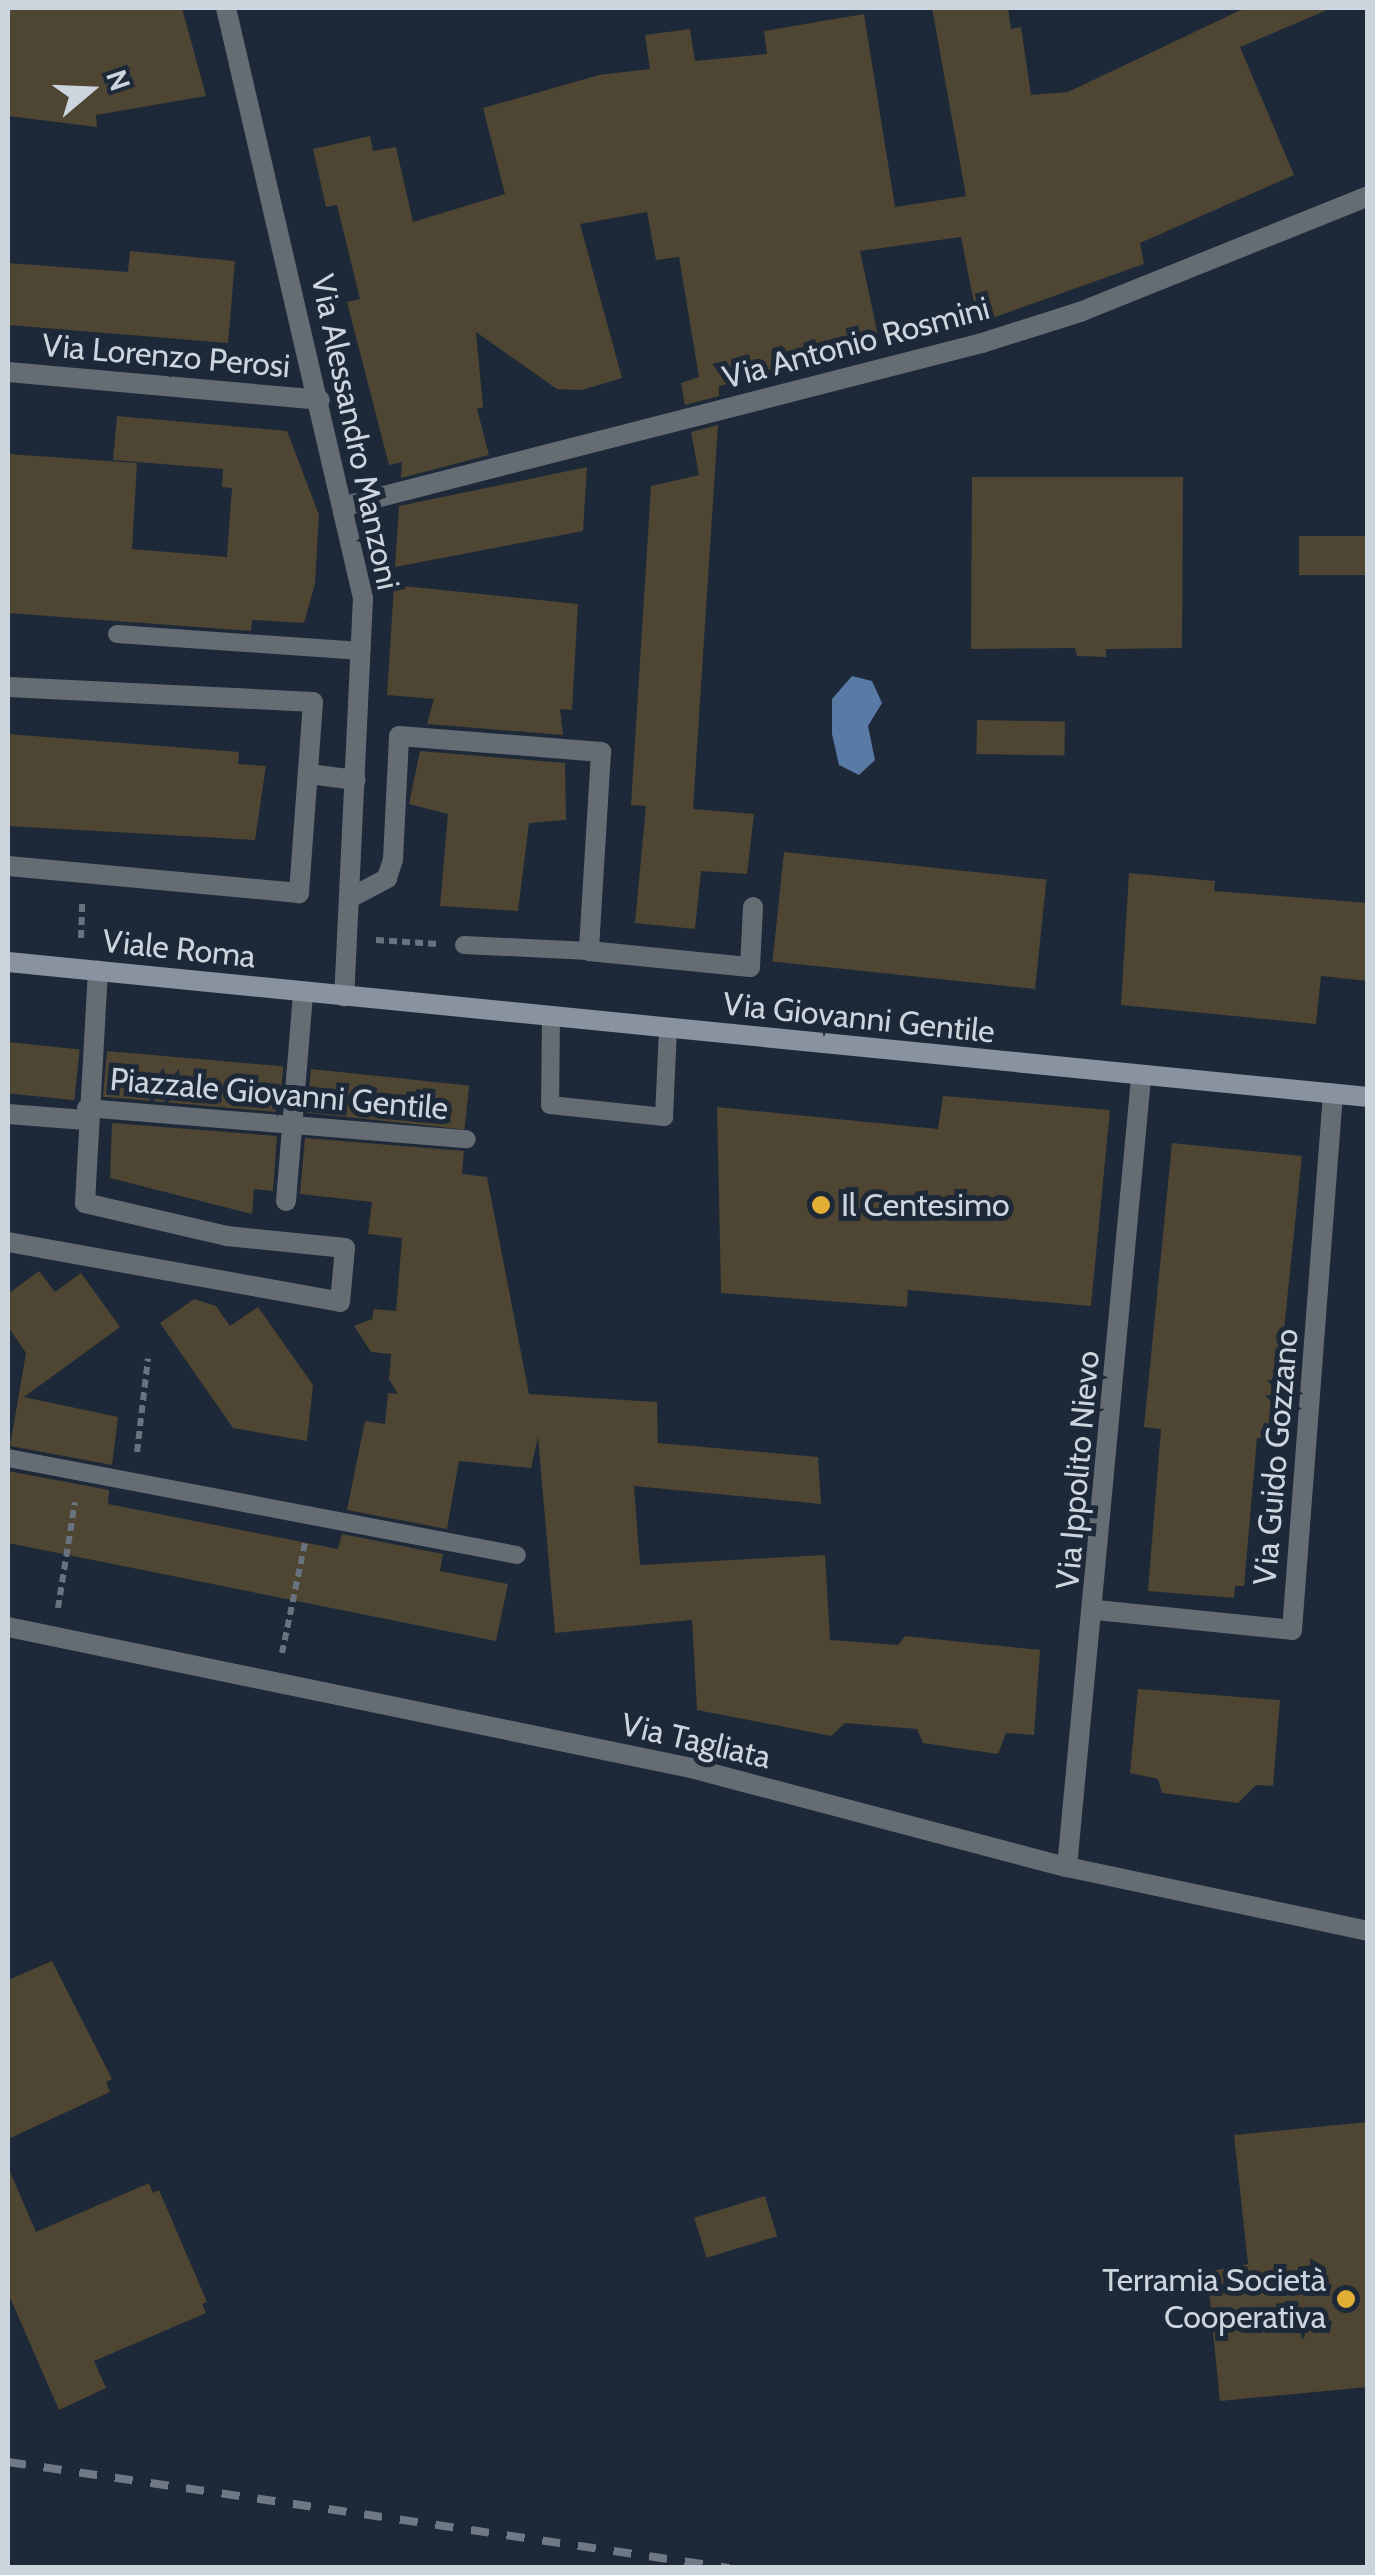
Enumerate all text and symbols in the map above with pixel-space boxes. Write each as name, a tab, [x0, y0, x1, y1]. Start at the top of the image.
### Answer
north arrow	[40, 40, 140, 140]
text: N	[99, 65, 138, 95]
street label: Via Alessandro Manzoni	[303, 271, 407, 593]
street label: Via Antonio Rosmini	[719, 289, 993, 397]
street label: Via Lorenzo Perosi	[40, 326, 292, 386]
street label: Viale Roma	[101, 922, 257, 976]
street label: Via Giovanni Gentile	[721, 985, 997, 1051]
street label: Piazzale Giovanni Gentile	[108, 1060, 450, 1128]
place label: Il Centesimo	[841, 1186, 1010, 1224]
marker: Il Centesimo	[810, 1194, 832, 1216]
street label: Via Guido Gozzano	[1246, 1327, 1306, 1587]
street label: Via Ippolito Nievo	[1048, 1349, 1108, 1591]
street label: Via Tagliata	[618, 1705, 774, 1777]
place label: Terramia Società Cooperativa	[1102, 2262, 1326, 2337]
marker: Terramia Società Cooperativa	[1335, 2288, 1357, 2310]

